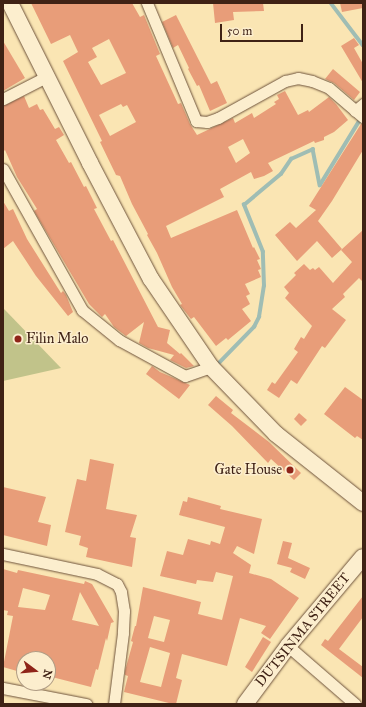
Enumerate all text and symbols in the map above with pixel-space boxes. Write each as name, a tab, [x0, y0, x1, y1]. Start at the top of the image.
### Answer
scale bar	[222, 16, 305, 42]
text: 50 m	[227, 24, 252, 38]
place label: Filin Malo	[26, 331, 88, 347]
marker: Filin Malo	[13, 334, 23, 344]
place label: Gate House	[215, 462, 282, 478]
marker: Gate House	[285, 465, 295, 475]
street label: DUTSINMA STREET	[252, 570, 354, 690]
north arrow	[16, 651, 56, 691]
text: N	[40, 668, 55, 680]

